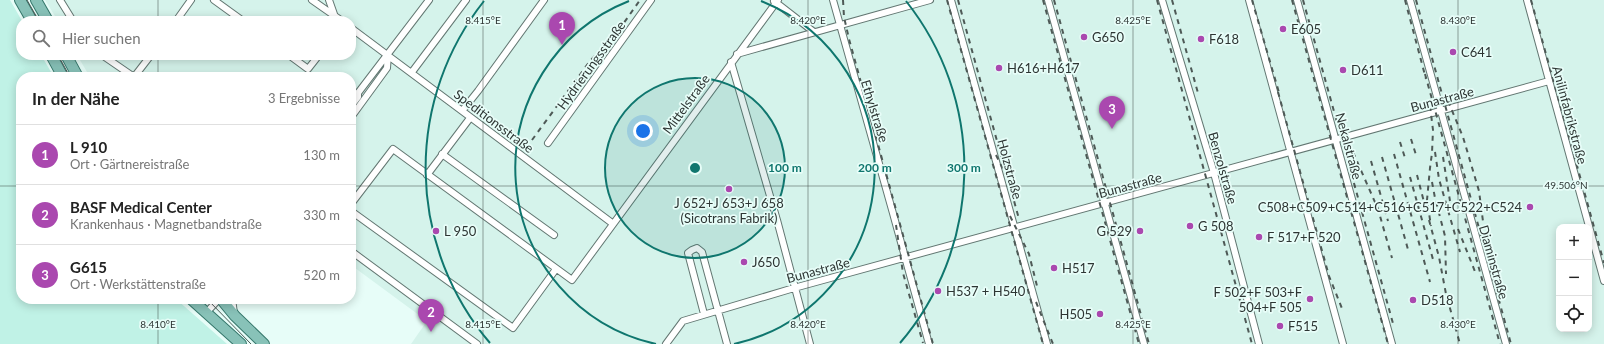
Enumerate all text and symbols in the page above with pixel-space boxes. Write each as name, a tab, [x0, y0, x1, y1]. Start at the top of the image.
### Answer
pin: 1	[549, 12, 575, 45]
text: 8.415°E	[465, 14, 501, 26]
text: 8.420°E	[790, 14, 826, 26]
text: 8.425°E	[1115, 14, 1151, 26]
text: 8.430°E	[1440, 14, 1476, 26]
search box	[16, 16, 356, 60]
street label: Hydrierungsstraße	[553, 17, 629, 112]
place label: E605	[1291, 21, 1321, 37]
marker: E605	[1278, 24, 1288, 34]
icon: search	[30, 27, 52, 49]
text: Hier suchen	[62, 29, 141, 47]
place label: G650	[1092, 29, 1125, 45]
place label: F618	[1209, 31, 1239, 47]
marker: G650	[1079, 32, 1089, 42]
marker: F618	[1196, 34, 1206, 44]
place label: C641	[1461, 44, 1492, 60]
marker: C641	[1448, 47, 1458, 57]
place label: H616+H617	[1007, 60, 1080, 76]
place label: D611	[1351, 62, 1384, 78]
marker: H616+H617	[994, 63, 1004, 73]
street label: Anilinfabrikstraße	[1549, 64, 1591, 166]
marker: D611	[1338, 65, 1348, 75]
street label: Mittelstraße	[659, 71, 713, 137]
street label: Ethylstraße	[858, 78, 892, 144]
street label: Bunastraße	[1409, 83, 1476, 115]
street label: Speditionsstraße	[451, 86, 537, 156]
text: In der Nähe	[32, 88, 120, 109]
text: 3 Ergebnisse	[268, 90, 340, 106]
pin: 3	[1099, 96, 1125, 129]
street label: Nekalstraße	[1332, 111, 1366, 181]
your location	[633, 121, 653, 141]
street label: Benzolstraße	[1205, 130, 1241, 206]
street label: Holzstraße	[994, 137, 1026, 201]
text: L 910	[70, 138, 107, 156]
text: 1	[41, 147, 49, 163]
text: 130 m	[303, 147, 340, 163]
text: Ort · Gärtnereistraße	[70, 156, 189, 172]
text: 100 m	[768, 160, 802, 175]
text: 200 m	[858, 160, 892, 175]
text: 300 m	[947, 160, 981, 175]
centre of rings	[688, 161, 702, 175]
street label: Bunastraße	[1097, 169, 1164, 201]
text: 49.506°N	[1544, 179, 1588, 191]
marker: J 652+J 653+J 658 (Sicotrans Fabrik)	[724, 184, 734, 194]
place label: J 652+J 653+J 658 (Sicotrans Fabrik)	[674, 195, 784, 226]
text: BASF Medical Center	[70, 198, 212, 216]
place label: C508+C509+C514+C516+C517+C522+C524	[1258, 199, 1522, 215]
marker: C508+C509+C514+C516+C517+C522+C524	[1525, 202, 1535, 212]
text: 2	[41, 207, 49, 223]
text: 330 m	[303, 207, 340, 223]
text: Krankenhaus · Magnetbandstraße	[70, 216, 262, 232]
place label: G 508	[1198, 218, 1233, 234]
marker: G 508	[1185, 221, 1195, 231]
place label: L 950	[444, 223, 477, 239]
place label: G 529	[1097, 223, 1132, 239]
street label: Diaminstraße	[1476, 223, 1512, 301]
map controls	[1556, 224, 1592, 332]
button: +	[1556, 224, 1592, 260]
marker: L 950	[431, 226, 441, 236]
marker: G 529	[1135, 226, 1145, 236]
place label: F 517+F 520	[1267, 229, 1341, 245]
marker: F 517+F 520	[1254, 232, 1264, 242]
place label: J650	[752, 254, 781, 270]
street label: Bunastraße	[785, 254, 852, 286]
marker: J650	[739, 257, 749, 267]
text: G615	[70, 258, 107, 276]
place label: H517	[1062, 260, 1095, 276]
button: −	[1556, 260, 1592, 296]
marker: H517	[1049, 263, 1059, 273]
text: 3	[41, 267, 49, 283]
text: 520 m	[303, 267, 340, 283]
text: Ort · Werkstättenstraße	[70, 276, 206, 292]
place label: H537 + H540	[946, 283, 1026, 299]
place label: F 502+F 503+F 504+F 505	[1214, 284, 1302, 315]
marker: H537 + H540	[933, 286, 943, 296]
place label: D518	[1421, 292, 1454, 308]
marker: F 502+F 503+F 504+F 505	[1305, 294, 1315, 304]
marker: D518	[1408, 295, 1418, 305]
button: locate	[1556, 296, 1592, 332]
pin: 2	[418, 299, 444, 332]
place label: H505	[1059, 306, 1092, 322]
marker: H505	[1095, 309, 1105, 319]
text: 8.410°E	[140, 318, 176, 330]
text: 8.415°E	[465, 318, 501, 330]
text: 8.420°E	[790, 318, 826, 330]
text: 8.425°E	[1115, 318, 1151, 330]
place label: F515	[1288, 318, 1318, 334]
text: 8.430°E	[1440, 318, 1476, 330]
marker: F515	[1275, 321, 1285, 331]

